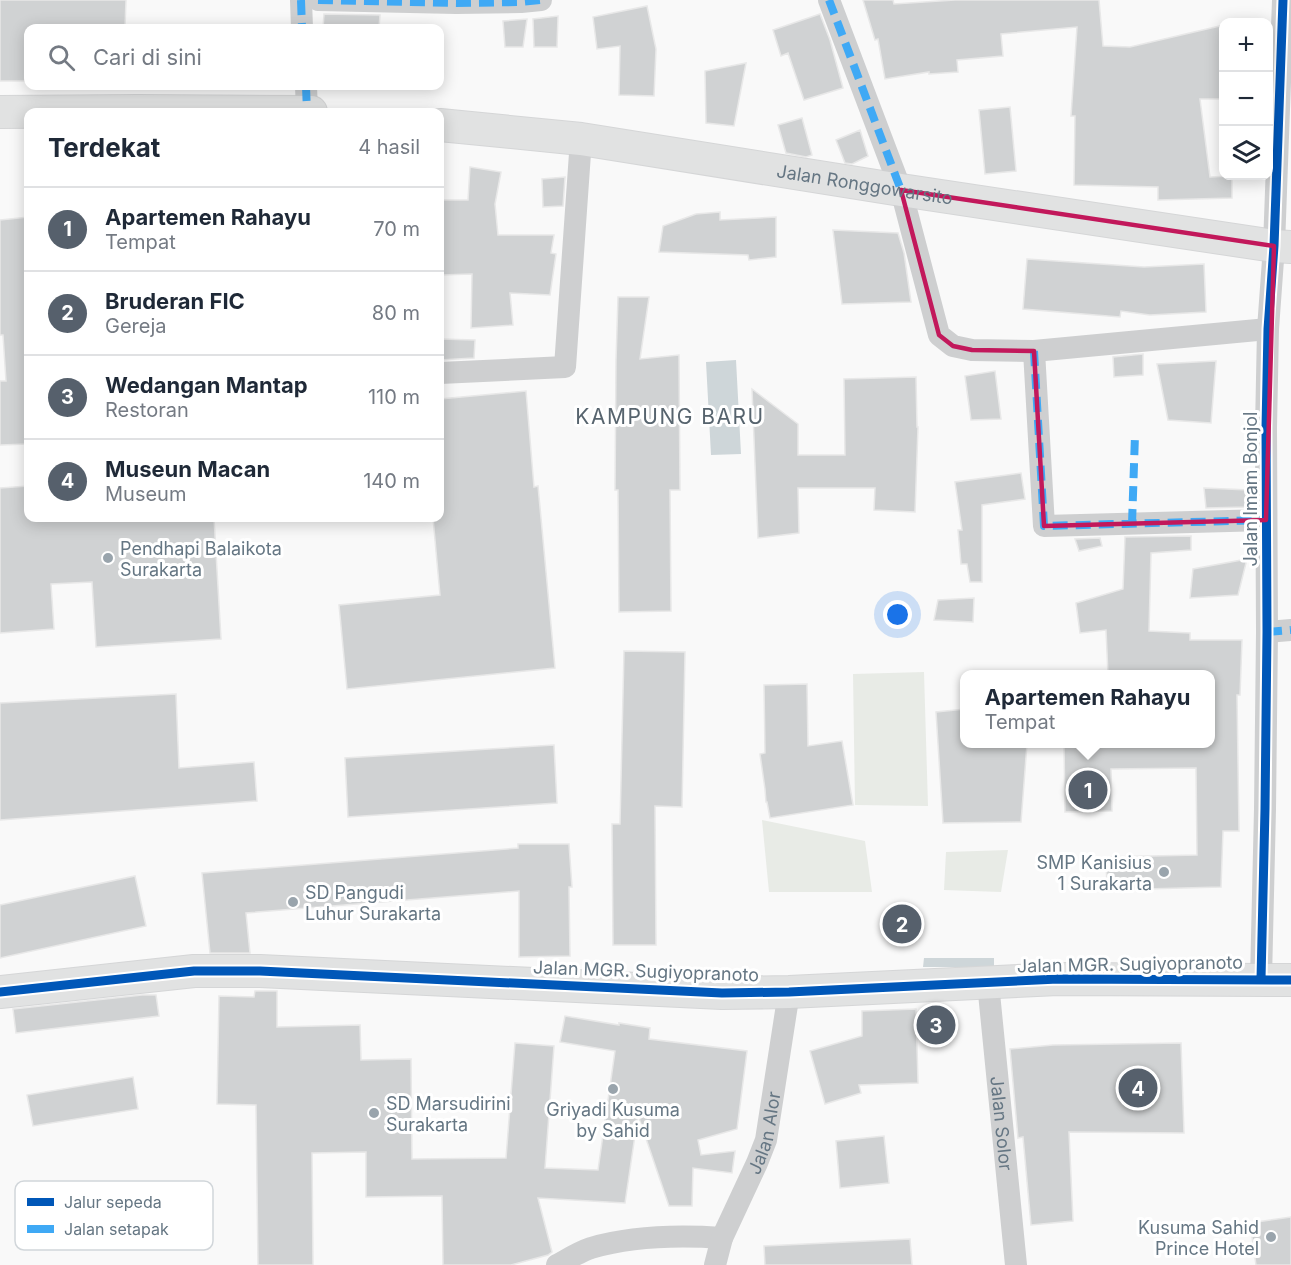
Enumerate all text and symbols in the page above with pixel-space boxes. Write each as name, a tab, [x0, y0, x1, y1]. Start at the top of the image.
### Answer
map controls	[1219, 18, 1273, 180]
button: +	[1219, 18, 1273, 72]
search box	[24, 24, 444, 90]
icon: search	[45, 41, 78, 74]
text: Cari di sini	[93, 44, 202, 70]
button: −	[1219, 72, 1273, 126]
button: layers	[1219, 126, 1273, 180]
text: Terdekat	[48, 132, 160, 163]
text: 4 hasil	[358, 135, 420, 159]
street label: Jalan Ronggowarsito	[775, 160, 954, 208]
text: Apartemen Rahayu	[105, 204, 311, 230]
text: 1	[63, 217, 72, 241]
text: 70 m	[373, 217, 420, 241]
text: Tempat	[105, 230, 176, 254]
text: Bruderan FIC	[105, 288, 245, 314]
text: 2	[61, 301, 74, 325]
text: 80 m	[372, 301, 420, 325]
text: Gereja	[105, 314, 167, 338]
text: Wedangan Mantap	[105, 372, 308, 398]
text: 3	[61, 385, 74, 409]
text: 110 m	[368, 385, 420, 409]
text: Restoran	[105, 398, 189, 422]
district label: KAMPUNG BARU	[575, 404, 765, 429]
street label: Jalan Imam Bonjol	[1240, 412, 1261, 566]
text: Museun Macan	[105, 456, 270, 482]
text: 4	[61, 469, 74, 493]
text: 140 m	[363, 469, 420, 493]
text: Museum	[105, 482, 186, 506]
place label: Pendhapi Balaikota Surakarta	[120, 538, 282, 580]
marker: Pendhapi Balaikota Surakarta	[101, 551, 115, 565]
your location	[883, 600, 912, 629]
popup	[960, 670, 1215, 748]
text: Apartemen Rahayu	[985, 684, 1190, 710]
text: Tempat	[985, 710, 1055, 734]
pin: 1	[1068, 768, 1108, 812]
place label: SMP Kanisius 1 Surakarta	[1036, 852, 1152, 894]
marker: SMP Kanisius 1 Surakarta	[1157, 865, 1171, 879]
place label: SD Pangudi Luhur Surakarta	[305, 882, 441, 924]
marker: SD Pangudi Luhur Surakarta	[286, 895, 300, 909]
pin: 2	[882, 902, 922, 946]
street label: Jalan MGR. Sugiyopranoto	[1017, 952, 1243, 976]
street label: Jalan MGR. Sugiyopranoto	[533, 957, 759, 985]
pin: 3	[916, 1002, 956, 1048]
pin: 4	[1118, 1066, 1158, 1110]
street label: Jalan Solor	[987, 1075, 1017, 1172]
marker: Griyadi Kusuma by Sahid	[606, 1082, 620, 1096]
street label: Jalan Alor	[743, 1090, 784, 1178]
place label: SD Marsudirini Surakarta	[386, 1093, 511, 1135]
place label: Griyadi Kusuma by Sahid	[546, 1099, 680, 1141]
marker: SD Marsudirini Surakarta	[367, 1106, 381, 1120]
legend	[15, 1181, 213, 1250]
text: Jalur sepeda	[64, 1192, 162, 1212]
place label: Kusuma Sahid Prince Hotel	[1138, 1217, 1259, 1259]
text: Jalan setapak	[64, 1219, 169, 1239]
marker: Kusuma Sahid Prince Hotel	[1264, 1230, 1278, 1244]

